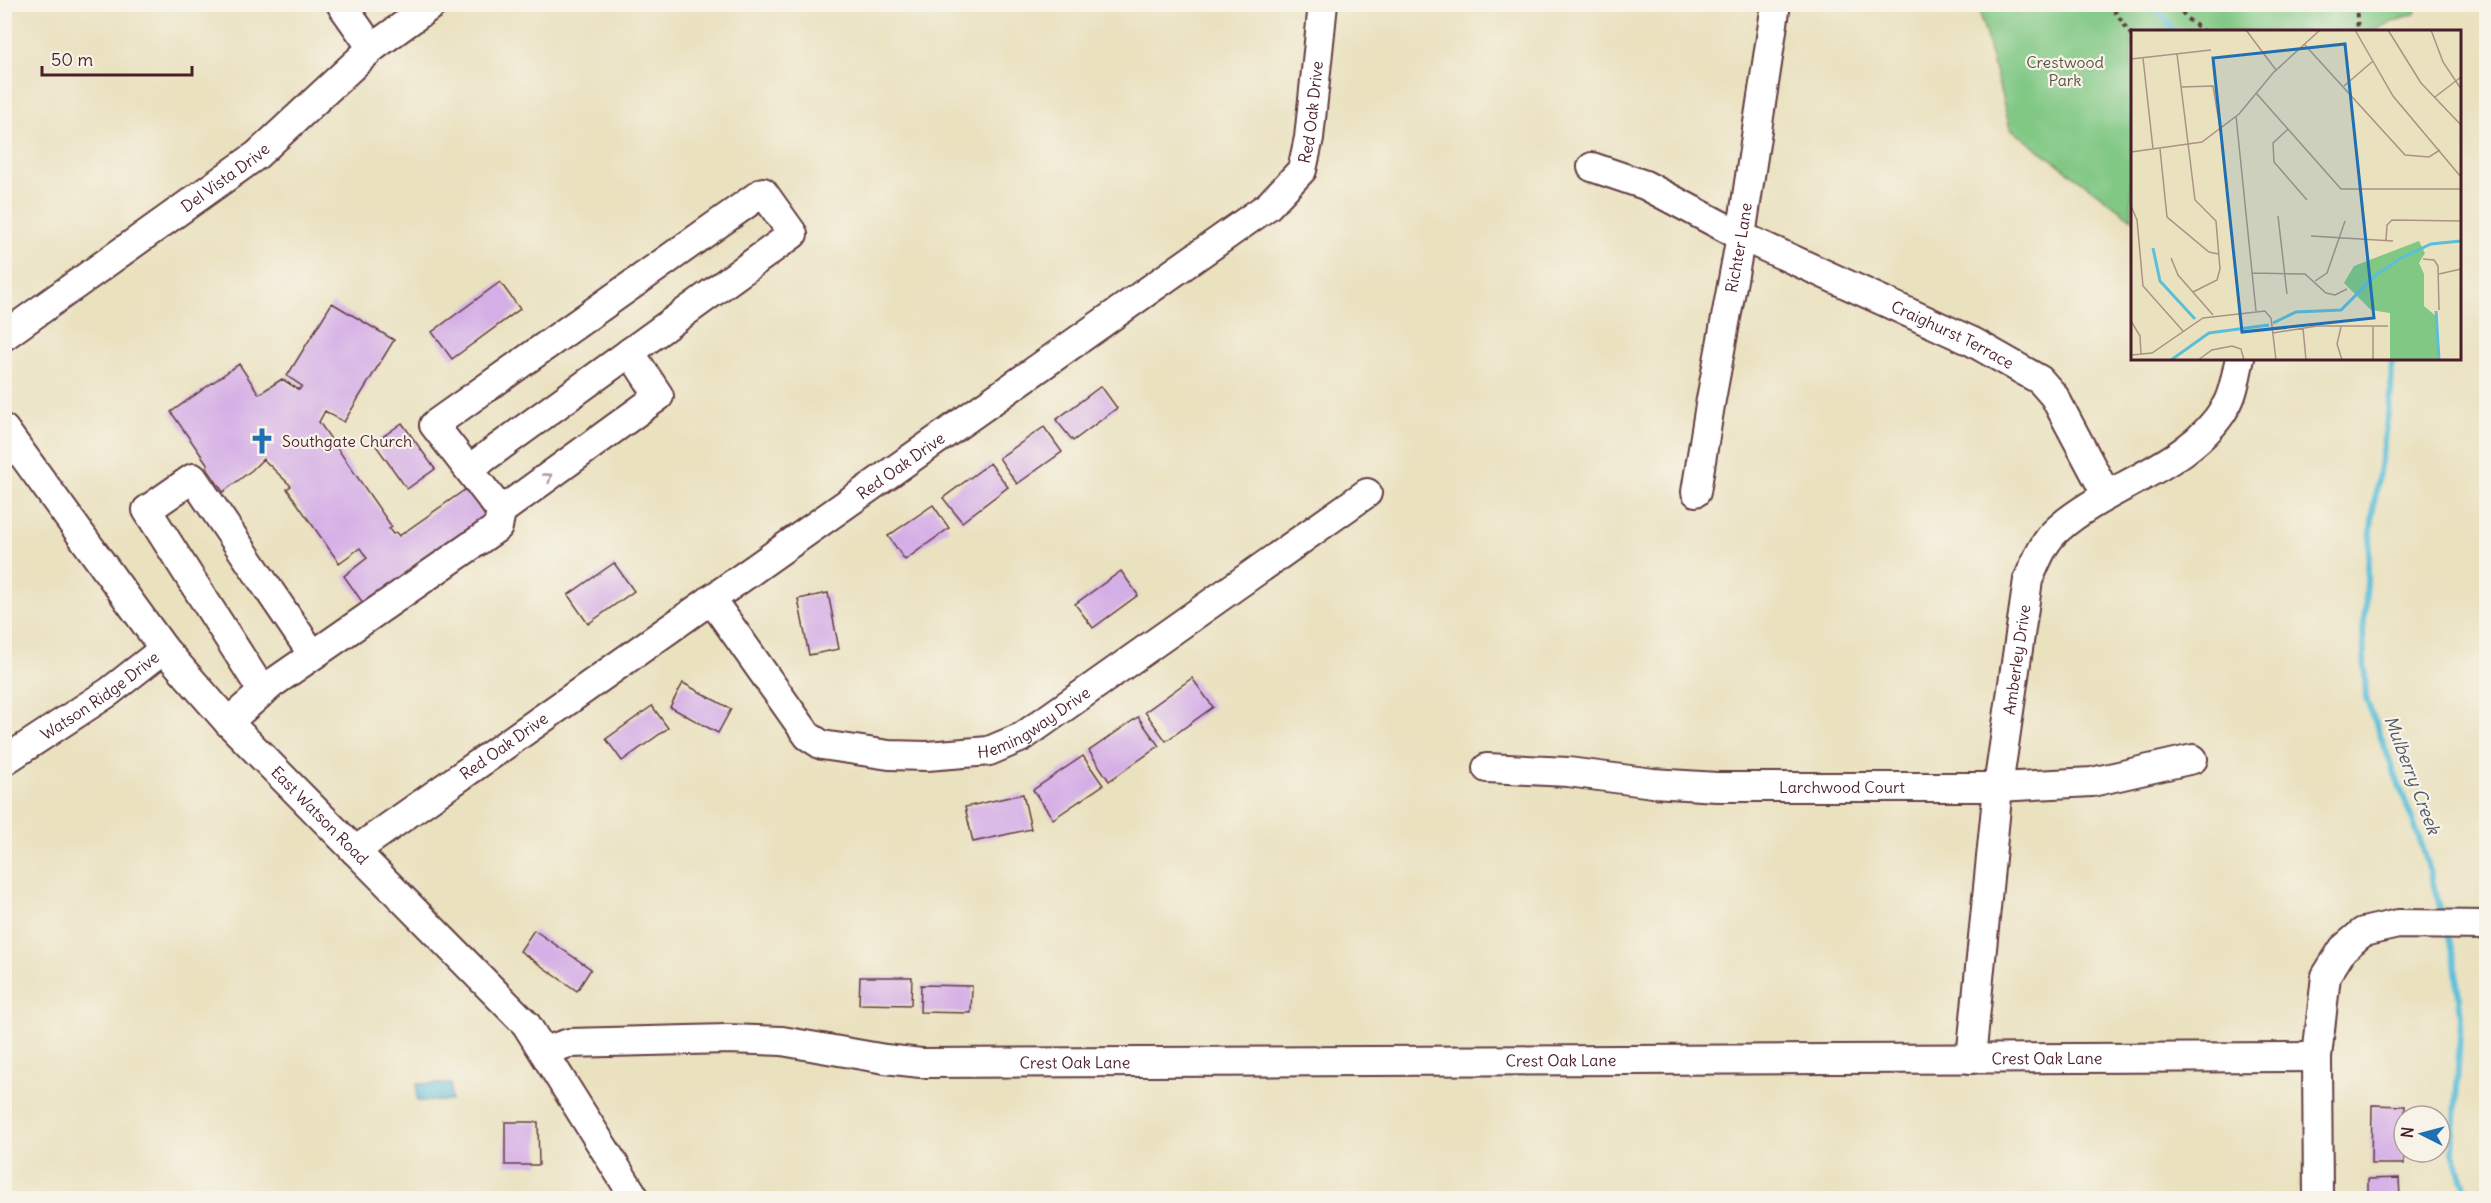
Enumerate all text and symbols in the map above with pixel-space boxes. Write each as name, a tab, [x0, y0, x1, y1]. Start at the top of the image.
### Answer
inset map	[2131, 30, 2461, 360]
scale bar	[42, 39, 192, 77]
text: 50 m	[51, 48, 93, 71]
park label: Crestwood Park	[2026, 52, 2104, 90]
street label: Red Oak Drive	[1294, 60, 1327, 165]
street label: Del Vista Drive	[177, 139, 273, 216]
street label: Richter Lane	[1721, 201, 1756, 294]
street label: Craighurst Terrace	[1888, 296, 2017, 373]
church icon: Southgate Church	[247, 426, 277, 456]
street label: Red Oak Drive	[853, 428, 948, 503]
place label: Southgate Church	[282, 431, 412, 451]
one-way arrow	[542, 473, 553, 484]
street label: Amberley Drive	[1999, 603, 2034, 716]
street label: Watson Ridge Drive	[37, 647, 163, 744]
street label: Hemingway Drive	[977, 682, 1094, 762]
street label: Red Oak Drive	[456, 708, 552, 784]
water label: Mulberry Creek	[2379, 712, 2446, 839]
street label: East Watson Road	[267, 762, 373, 869]
street label: Larchwood Court	[1779, 777, 1906, 797]
street label: Crest Oak Lane	[1991, 1048, 2102, 1068]
street label: Crest Oak Lane	[1505, 1050, 1616, 1070]
street label: Crest Oak Lane	[1019, 1052, 1130, 1073]
north arrow	[2392, 1104, 2452, 1164]
text: N	[2397, 1126, 2418, 1139]

